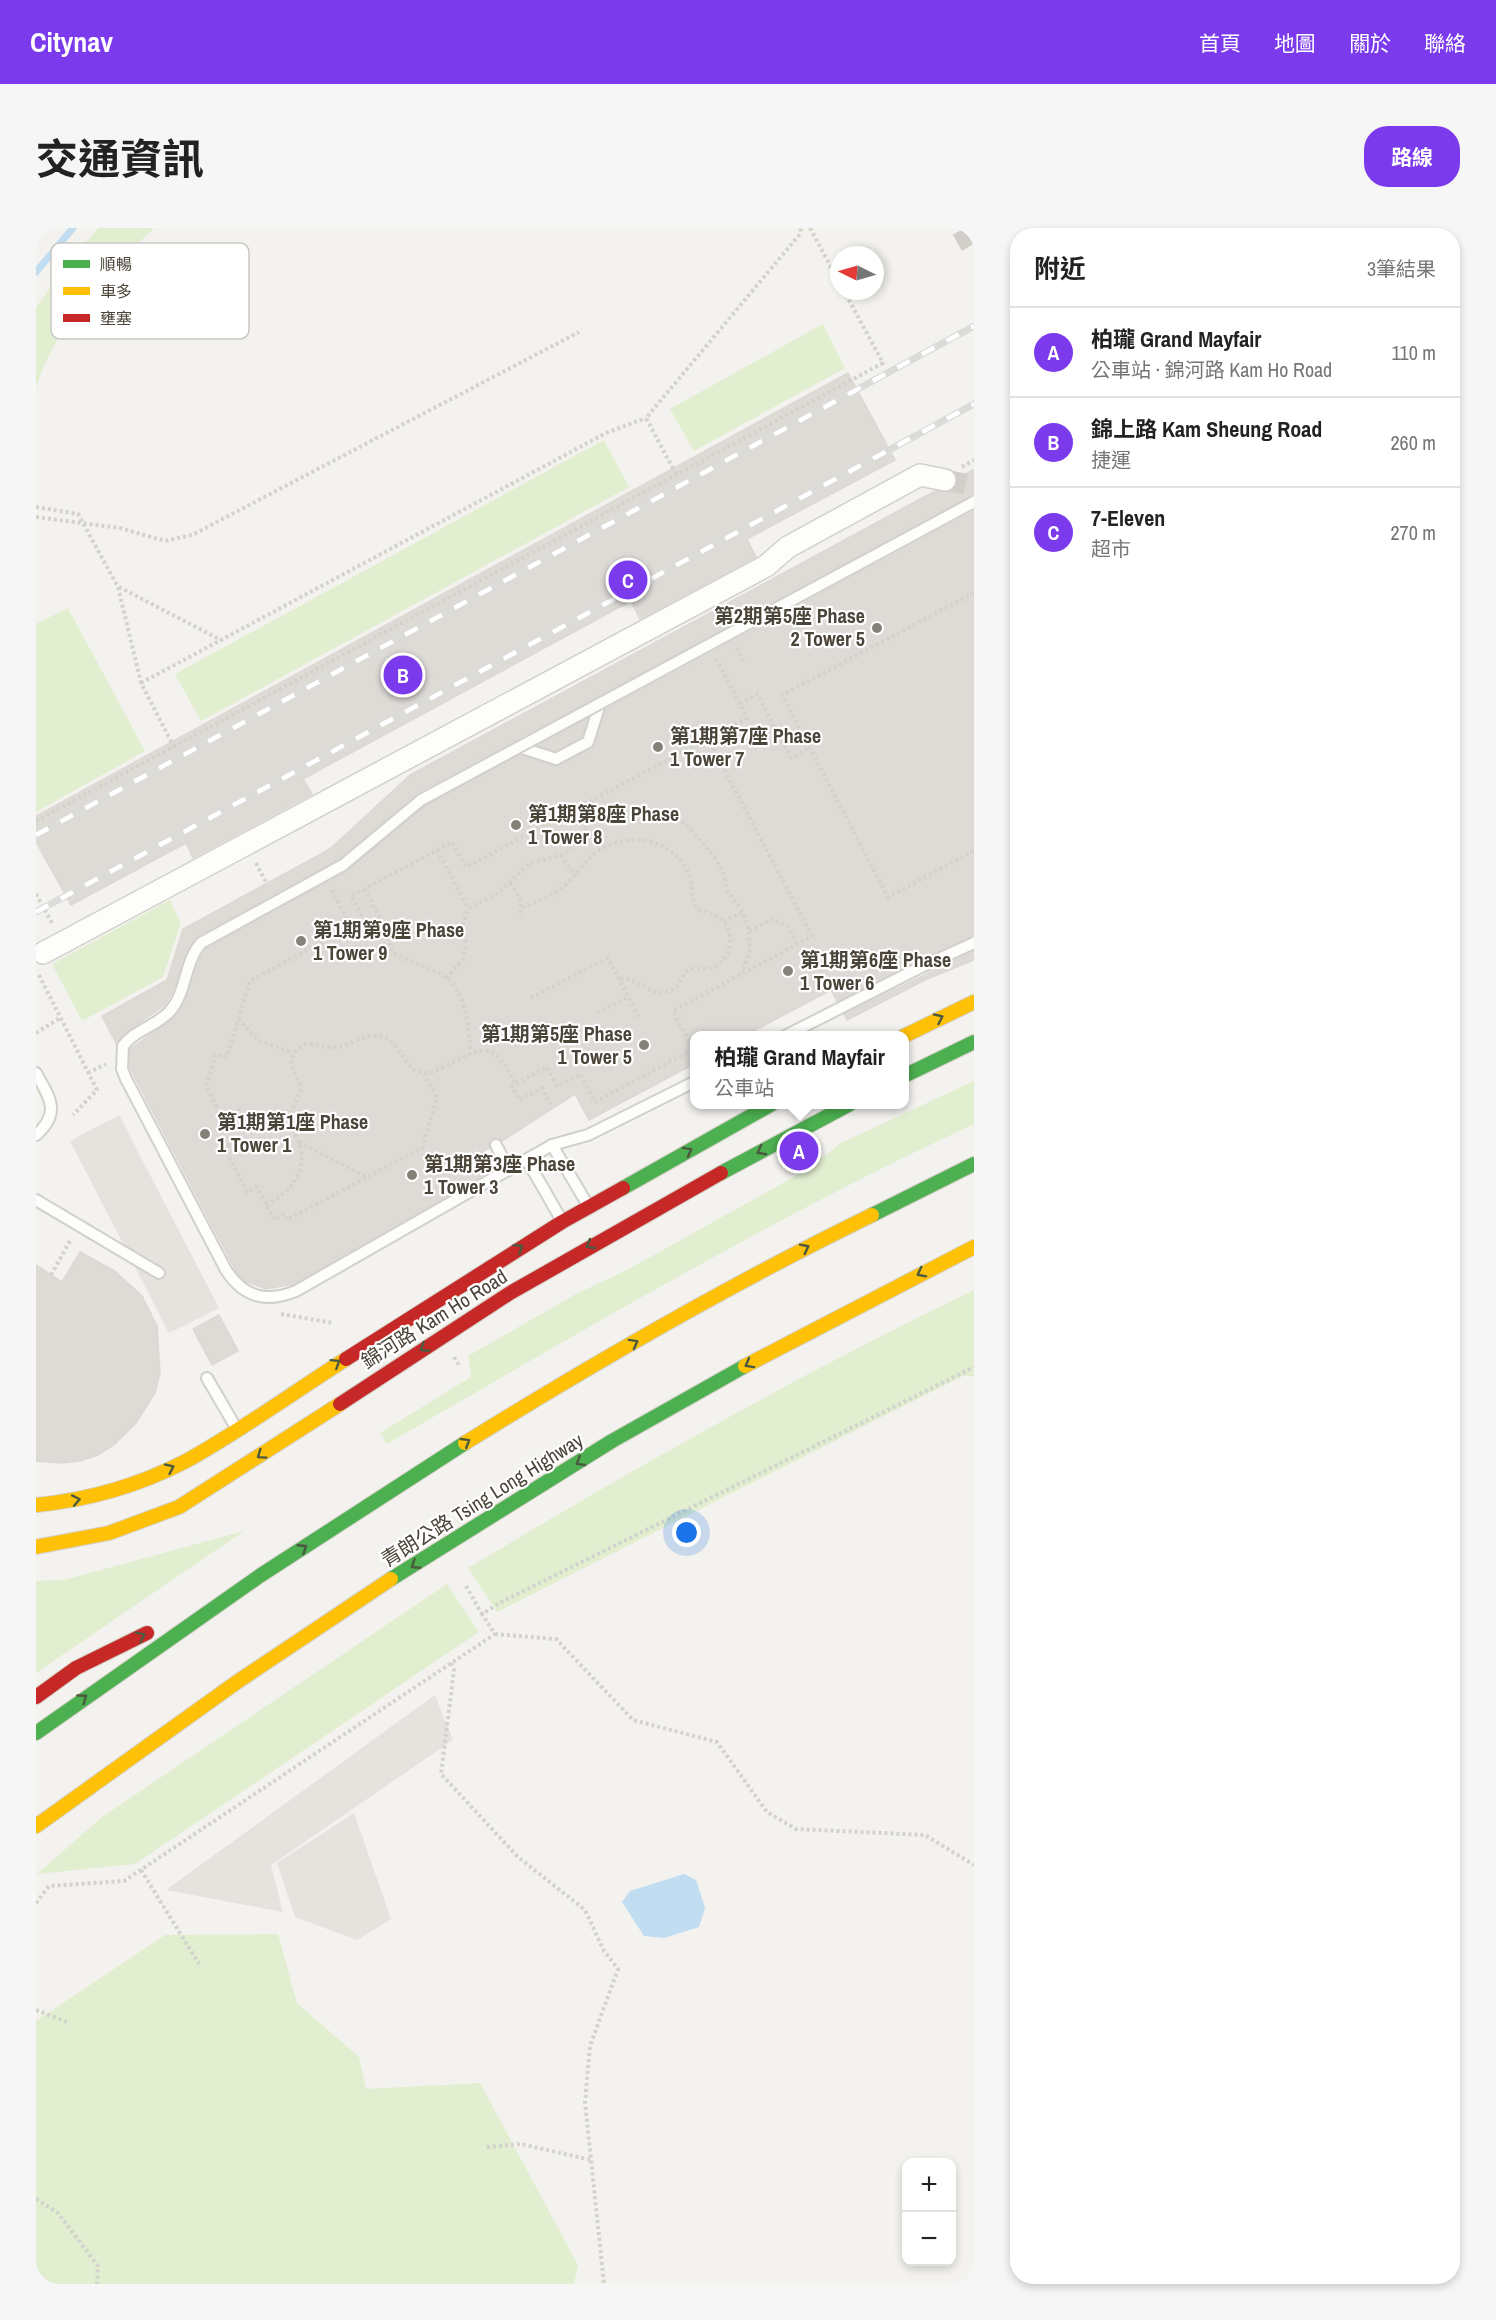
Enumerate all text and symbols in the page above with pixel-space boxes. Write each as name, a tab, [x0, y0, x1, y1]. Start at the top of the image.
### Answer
text: Citynav	[30, 23, 113, 61]
text: 首頁	[1199, 29, 1241, 58]
text: 地圖	[1274, 29, 1316, 58]
text: 關於	[1349, 29, 1391, 58]
text: 聯絡	[1424, 29, 1466, 58]
button: 路線	[1364, 126, 1460, 187]
text: 交通資訊	[36, 131, 204, 187]
legend	[51, 243, 249, 339]
north arrow	[830, 246, 884, 300]
text: 附近	[1034, 251, 1086, 286]
text: 順暢	[100, 253, 132, 275]
text: 3筆結果	[1367, 255, 1436, 282]
text: 車多	[100, 280, 132, 302]
text: 壅塞	[100, 307, 132, 329]
text: 柏瓏 Grand Mayfair	[1091, 324, 1261, 354]
text: A	[1048, 339, 1059, 366]
text: 110 m	[1392, 339, 1436, 366]
text: 公車站 · 錦河路 Kam Ho Road	[1091, 356, 1332, 383]
text: 錦上路 Kam Sheung Road	[1091, 414, 1322, 444]
text: B	[1048, 429, 1059, 456]
text: 260 m	[1390, 429, 1436, 456]
text: 捷運	[1091, 446, 1131, 473]
text: 7-Eleven	[1091, 503, 1165, 533]
text: C	[1048, 519, 1059, 546]
text: 270 m	[1390, 519, 1436, 546]
text: 超市	[1091, 535, 1131, 562]
pin: C	[608, 558, 648, 602]
place label: 第2期第5座 Phase 2 Tower 5	[714, 602, 865, 652]
marker: 第2期第5座 Phase 2 Tower 5	[870, 621, 884, 635]
pin: B	[384, 652, 422, 698]
place label: 第1期第7座 Phase 1 Tower 7	[670, 722, 821, 772]
marker: 第1期第7座 Phase 1 Tower 7	[651, 740, 665, 754]
place label: 第1期第8座 Phase 1 Tower 8	[528, 800, 679, 850]
marker: 第1期第8座 Phase 1 Tower 8	[509, 818, 523, 832]
place label: 第1期第9座 Phase 1 Tower 9	[313, 916, 464, 966]
marker: 第1期第9座 Phase 1 Tower 9	[294, 934, 308, 948]
place label: 第1期第6座 Phase 1 Tower 6	[800, 946, 951, 996]
marker: 第1期第6座 Phase 1 Tower 6	[781, 964, 795, 978]
one-way arrow	[932, 1014, 943, 1026]
place label: 第1期第5座 Phase 1 Tower 5	[481, 1020, 632, 1070]
popup	[690, 1031, 909, 1109]
marker: 第1期第5座 Phase 1 Tower 5	[637, 1038, 651, 1052]
text: 柏瓏 Grand Mayfair	[714, 1042, 885, 1072]
text: 公車站	[714, 1074, 774, 1101]
place label: 第1期第1座 Phase 1 Tower 1	[217, 1108, 368, 1158]
marker: 第1期第1座 Phase 1 Tower 1	[198, 1127, 212, 1141]
pin: A	[780, 1128, 819, 1174]
one-way arrow	[756, 1144, 767, 1155]
one-way arrow	[682, 1147, 692, 1158]
place label: 第1期第3座 Phase 1 Tower 3	[424, 1150, 575, 1200]
marker: 第1期第3座 Phase 1 Tower 3	[405, 1168, 419, 1182]
one-way arrow	[586, 1238, 596, 1249]
one-way arrow	[512, 1244, 523, 1255]
one-way arrow	[798, 1244, 809, 1255]
street label: 錦河路 Kam Ho Road	[356, 1263, 512, 1374]
one-way arrow	[917, 1265, 928, 1277]
one-way arrow	[628, 1339, 638, 1350]
one-way arrow	[420, 1340, 430, 1352]
one-way arrow	[745, 1357, 755, 1368]
one-way arrow	[330, 1359, 341, 1370]
street label: 青朗公路 Tsing Long Highway	[376, 1426, 589, 1573]
one-way arrow	[460, 1438, 470, 1450]
one-way arrow	[257, 1448, 268, 1459]
one-way arrow	[576, 1454, 586, 1466]
one-way arrow	[163, 1464, 174, 1476]
one-way arrow	[71, 1494, 81, 1507]
your location	[672, 1518, 701, 1547]
one-way arrow	[296, 1544, 307, 1555]
one-way arrow	[411, 1558, 422, 1569]
one-way arrow	[134, 1632, 145, 1643]
one-way arrow	[77, 1694, 88, 1705]
map controls	[902, 2158, 956, 2266]
button: +	[902, 2158, 956, 2212]
button: −	[902, 2212, 956, 2266]

